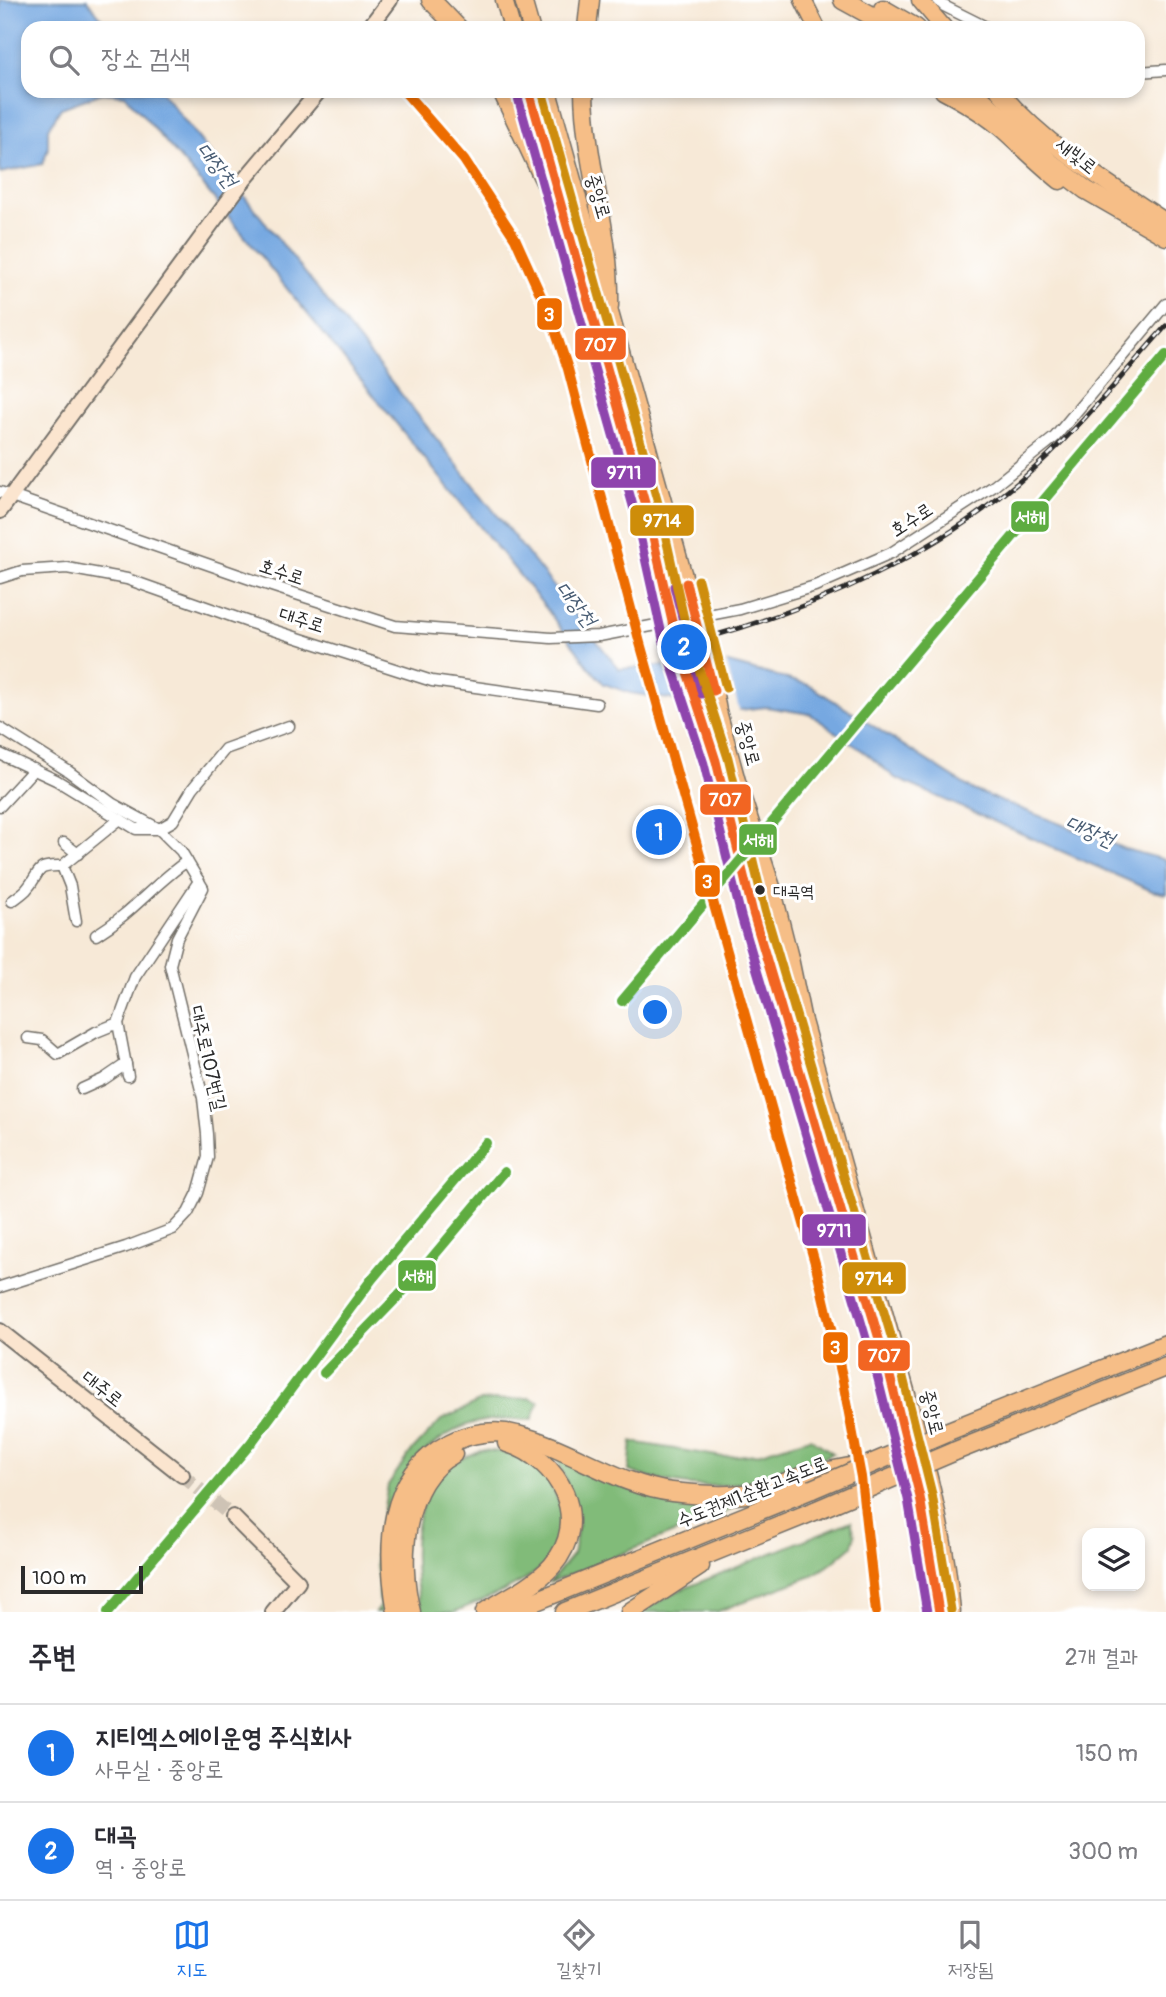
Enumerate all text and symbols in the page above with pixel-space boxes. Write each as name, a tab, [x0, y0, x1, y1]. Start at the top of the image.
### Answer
search box	[21, 21, 1145, 98]
icon: search	[45, 41, 83, 79]
text: 장소 검색	[101, 43, 190, 75]
street label: 새빛로	[1051, 132, 1102, 180]
water label: 대장천	[190, 137, 244, 195]
street label: 중앙로	[580, 171, 616, 222]
line badge: 3	[536, 297, 563, 331]
text: 3	[544, 303, 554, 327]
line badge: 707	[574, 327, 627, 361]
text: 707	[583, 333, 617, 357]
line badge: 9711	[590, 456, 657, 489]
text: 9711	[607, 461, 641, 485]
street label: 호수로	[886, 497, 937, 542]
line badge: 서해	[1010, 500, 1050, 533]
line badge: 9714	[629, 504, 695, 537]
text: 서해	[1015, 505, 1046, 529]
text: 9714	[643, 509, 681, 533]
street label: 호수로	[256, 553, 307, 590]
water label: 대장천	[549, 576, 603, 634]
street label: 대주로	[276, 602, 327, 638]
pin: 2	[661, 621, 707, 673]
street label: 중앙로	[731, 718, 766, 769]
line badge: 707	[699, 783, 752, 816]
text: 707	[708, 788, 742, 812]
pin: 1	[636, 806, 682, 858]
water label: 대장천	[1061, 809, 1120, 855]
line badge: 서해	[738, 823, 778, 856]
text: 서해	[743, 828, 774, 852]
line badge: 3	[694, 864, 721, 898]
text: 3	[702, 870, 712, 894]
place label: 대곡역	[773, 881, 814, 902]
marker: 대곡역	[753, 883, 767, 897]
your location	[638, 995, 672, 1029]
street label: 대주로107번길	[184, 1003, 232, 1113]
line badge: 9711	[801, 1213, 867, 1247]
text: 9711	[817, 1219, 851, 1243]
line badge: 서해	[397, 1259, 437, 1292]
line badge: 9714	[841, 1261, 907, 1295]
text: 서해	[402, 1264, 433, 1288]
text: 9714	[855, 1267, 893, 1291]
line badge: 3	[822, 1331, 849, 1364]
text: 3	[830, 1336, 840, 1360]
line badge: 707	[857, 1339, 911, 1372]
text: 707	[867, 1344, 901, 1368]
street label: 대주로	[77, 1365, 128, 1412]
street label: 중앙로	[915, 1387, 949, 1437]
street label: 수도권제1순환고속도로	[674, 1451, 831, 1533]
map controls	[1082, 1528, 1145, 1591]
button: layers	[1082, 1528, 1145, 1591]
scale bar	[21, 1563, 144, 1595]
text: 100 m	[32, 1566, 86, 1590]
text: 주변	[28, 1639, 76, 1676]
text: 2개 결과	[1065, 1643, 1138, 1672]
text: 지티엑스에이운영 주식회사	[95, 1722, 352, 1754]
text: 1	[47, 1739, 56, 1768]
text: 150 m	[1075, 1739, 1138, 1768]
text: 사무실 · 중앙로	[95, 1755, 223, 1784]
text: 대곡	[95, 1820, 137, 1852]
text: 2	[45, 1837, 57, 1866]
text: 300 m	[1068, 1837, 1138, 1866]
text: 역 · 중앙로	[95, 1853, 186, 1882]
tab: 지도	[173, 1916, 211, 1983]
tab: 길찾기	[556, 1916, 602, 1983]
tab: 저장됨	[947, 1916, 993, 1983]

